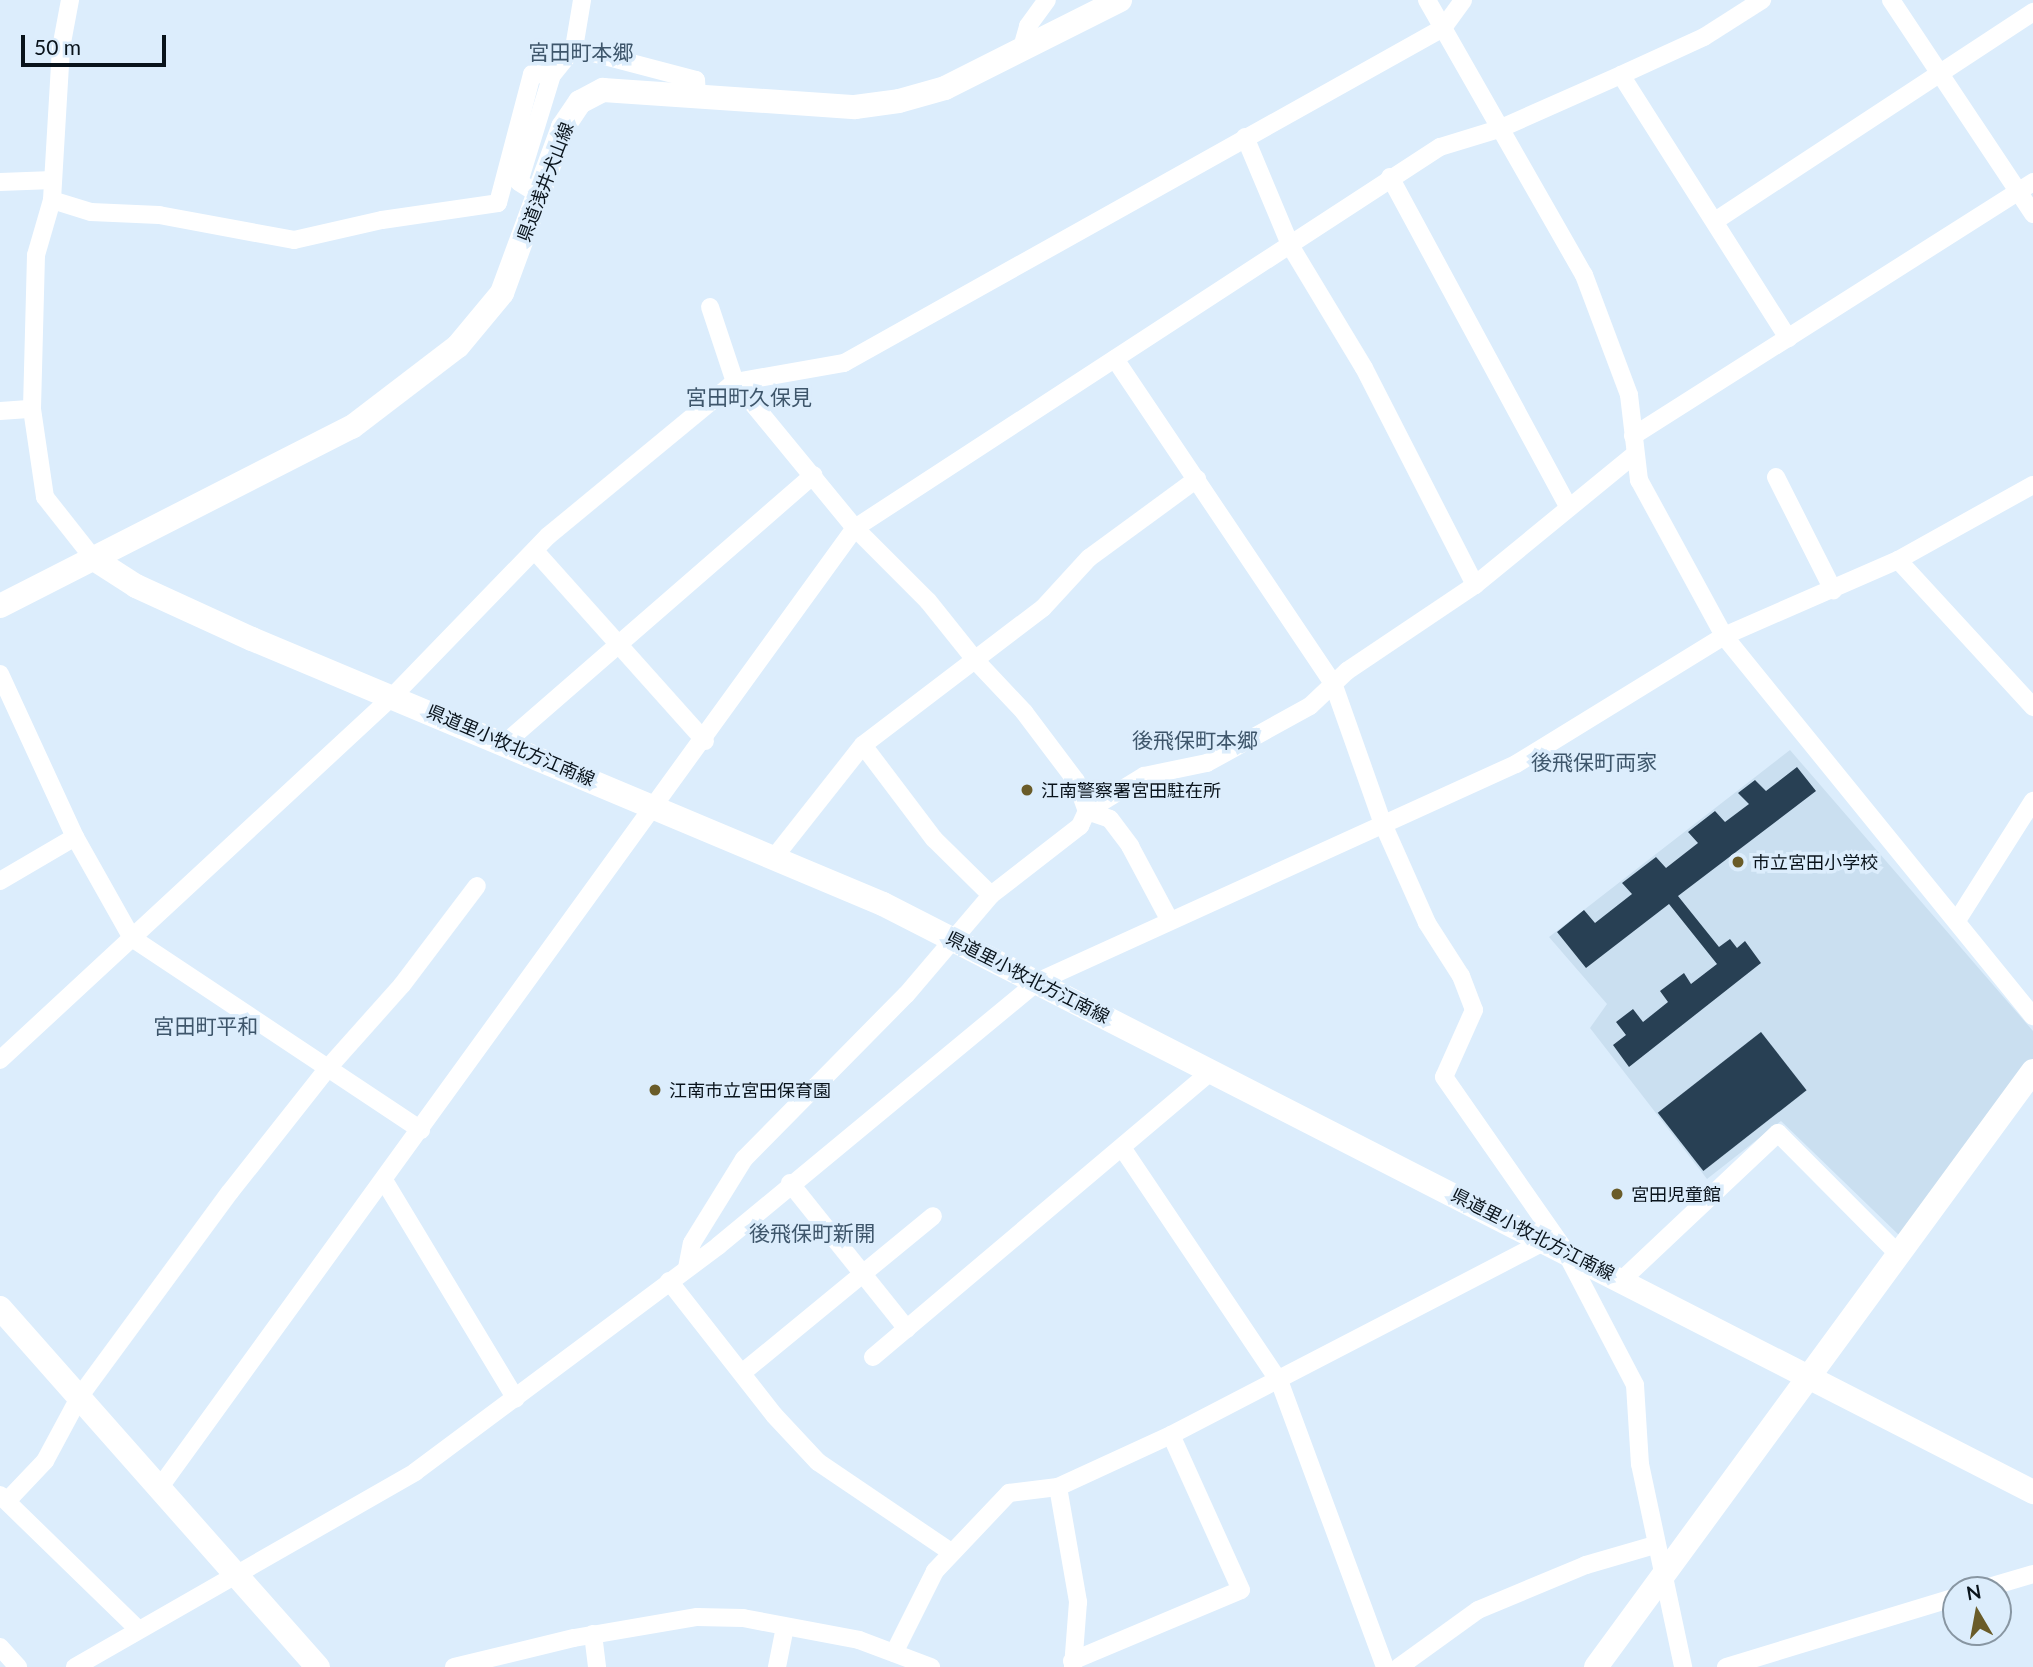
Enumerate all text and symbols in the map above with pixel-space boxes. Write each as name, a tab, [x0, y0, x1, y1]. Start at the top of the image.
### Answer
scale bar	[24, 21, 170, 65]
text: 50 m	[34, 34, 81, 59]
district label: 宮田町本郷	[529, 39, 633, 65]
street label: 県道浅井犬山線	[512, 119, 578, 245]
district label: 宮田町久保見	[686, 384, 812, 410]
street label: 県道里小牧北方江南線	[424, 700, 598, 790]
district label: 後飛保町本郷	[1132, 727, 1258, 753]
district label: 後飛保町両家	[1531, 749, 1657, 775]
place label: 江南警察署宮田駐在所	[1041, 779, 1221, 801]
marker: 江南警察署宮田駐在所	[1019, 782, 1035, 798]
place label: 市立宮田小学校	[1752, 851, 1878, 873]
marker: 市立宮田小学校	[1730, 854, 1746, 870]
street label: 県道里小牧北方江南線	[943, 927, 1113, 1027]
district label: 宮田町平和	[154, 1013, 258, 1039]
place label: 江南市立宮田保育園	[669, 1079, 831, 1101]
marker: 江南市立宮田保育園	[647, 1082, 663, 1098]
place label: 宮田児童館	[1631, 1183, 1721, 1205]
street label: 県道里小牧北方江南線	[1448, 1184, 1618, 1284]
marker: 宮田児童館	[1609, 1186, 1625, 1202]
district label: 後飛保町新開	[749, 1220, 875, 1246]
north arrow	[1942, 1576, 2012, 1646]
text: N	[1964, 1579, 1983, 1604]

